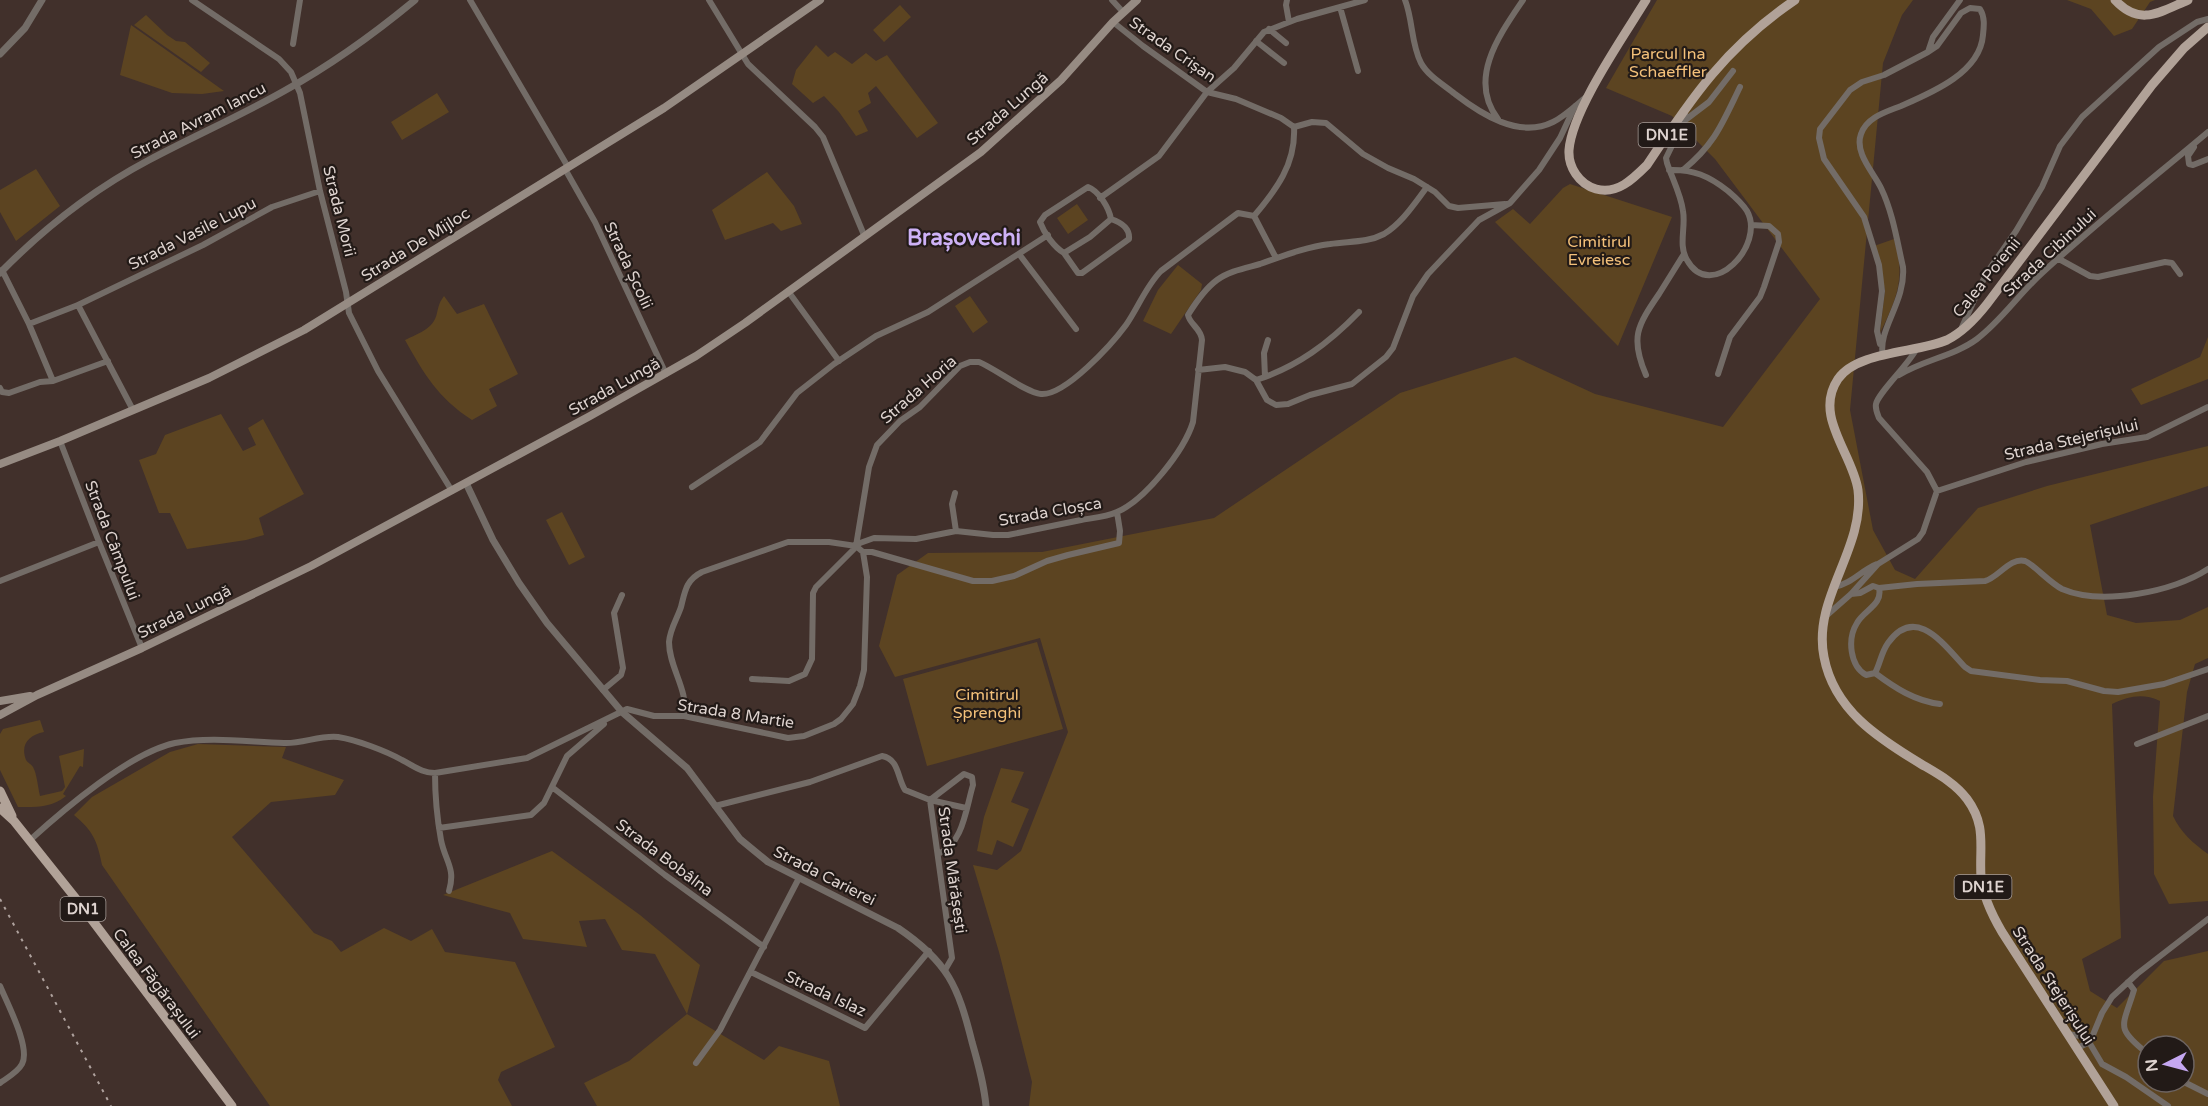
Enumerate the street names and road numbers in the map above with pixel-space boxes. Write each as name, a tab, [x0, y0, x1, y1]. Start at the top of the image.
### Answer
street label: Strada Crișan	[1125, 13, 1220, 87]
street label: Strada Lungă	[963, 68, 1053, 150]
street label: Strada Avram Iancu	[127, 78, 270, 164]
road number: DN1E	[1638, 123, 1696, 147]
street label: Strada Morii	[318, 164, 360, 259]
street label: Strada Vasile Lupu	[125, 193, 260, 275]
street label: Strada De Mijloc	[357, 203, 474, 286]
street label: Strada Cibinului	[1999, 204, 2100, 301]
street label: Strada Școlii	[599, 219, 657, 312]
street label: Calea Poienii	[1948, 234, 2025, 322]
street label: Strada Horia	[876, 351, 961, 428]
street label: Strada Lungă	[565, 353, 664, 420]
street label: Strada Stejerișului	[2002, 415, 2140, 465]
street label: Strada Câmpului	[80, 478, 144, 603]
street label: Strada Cloșca	[997, 493, 1103, 531]
street label: Strada Lungă	[134, 581, 235, 643]
street label: Strada 8 Martie	[676, 695, 796, 733]
street label: Strada Mărășești	[933, 805, 971, 935]
street label: Strada Bobâlna	[612, 815, 717, 901]
street label: Strada Carierei	[770, 842, 879, 910]
road number: DN1E	[1954, 875, 2012, 899]
road number: DN1	[60, 897, 106, 921]
street label: Strada Stejerișului	[2007, 923, 2099, 1048]
street label: Calea Făgărașului	[108, 924, 204, 1043]
street label: Strada Islaz	[782, 966, 869, 1021]

